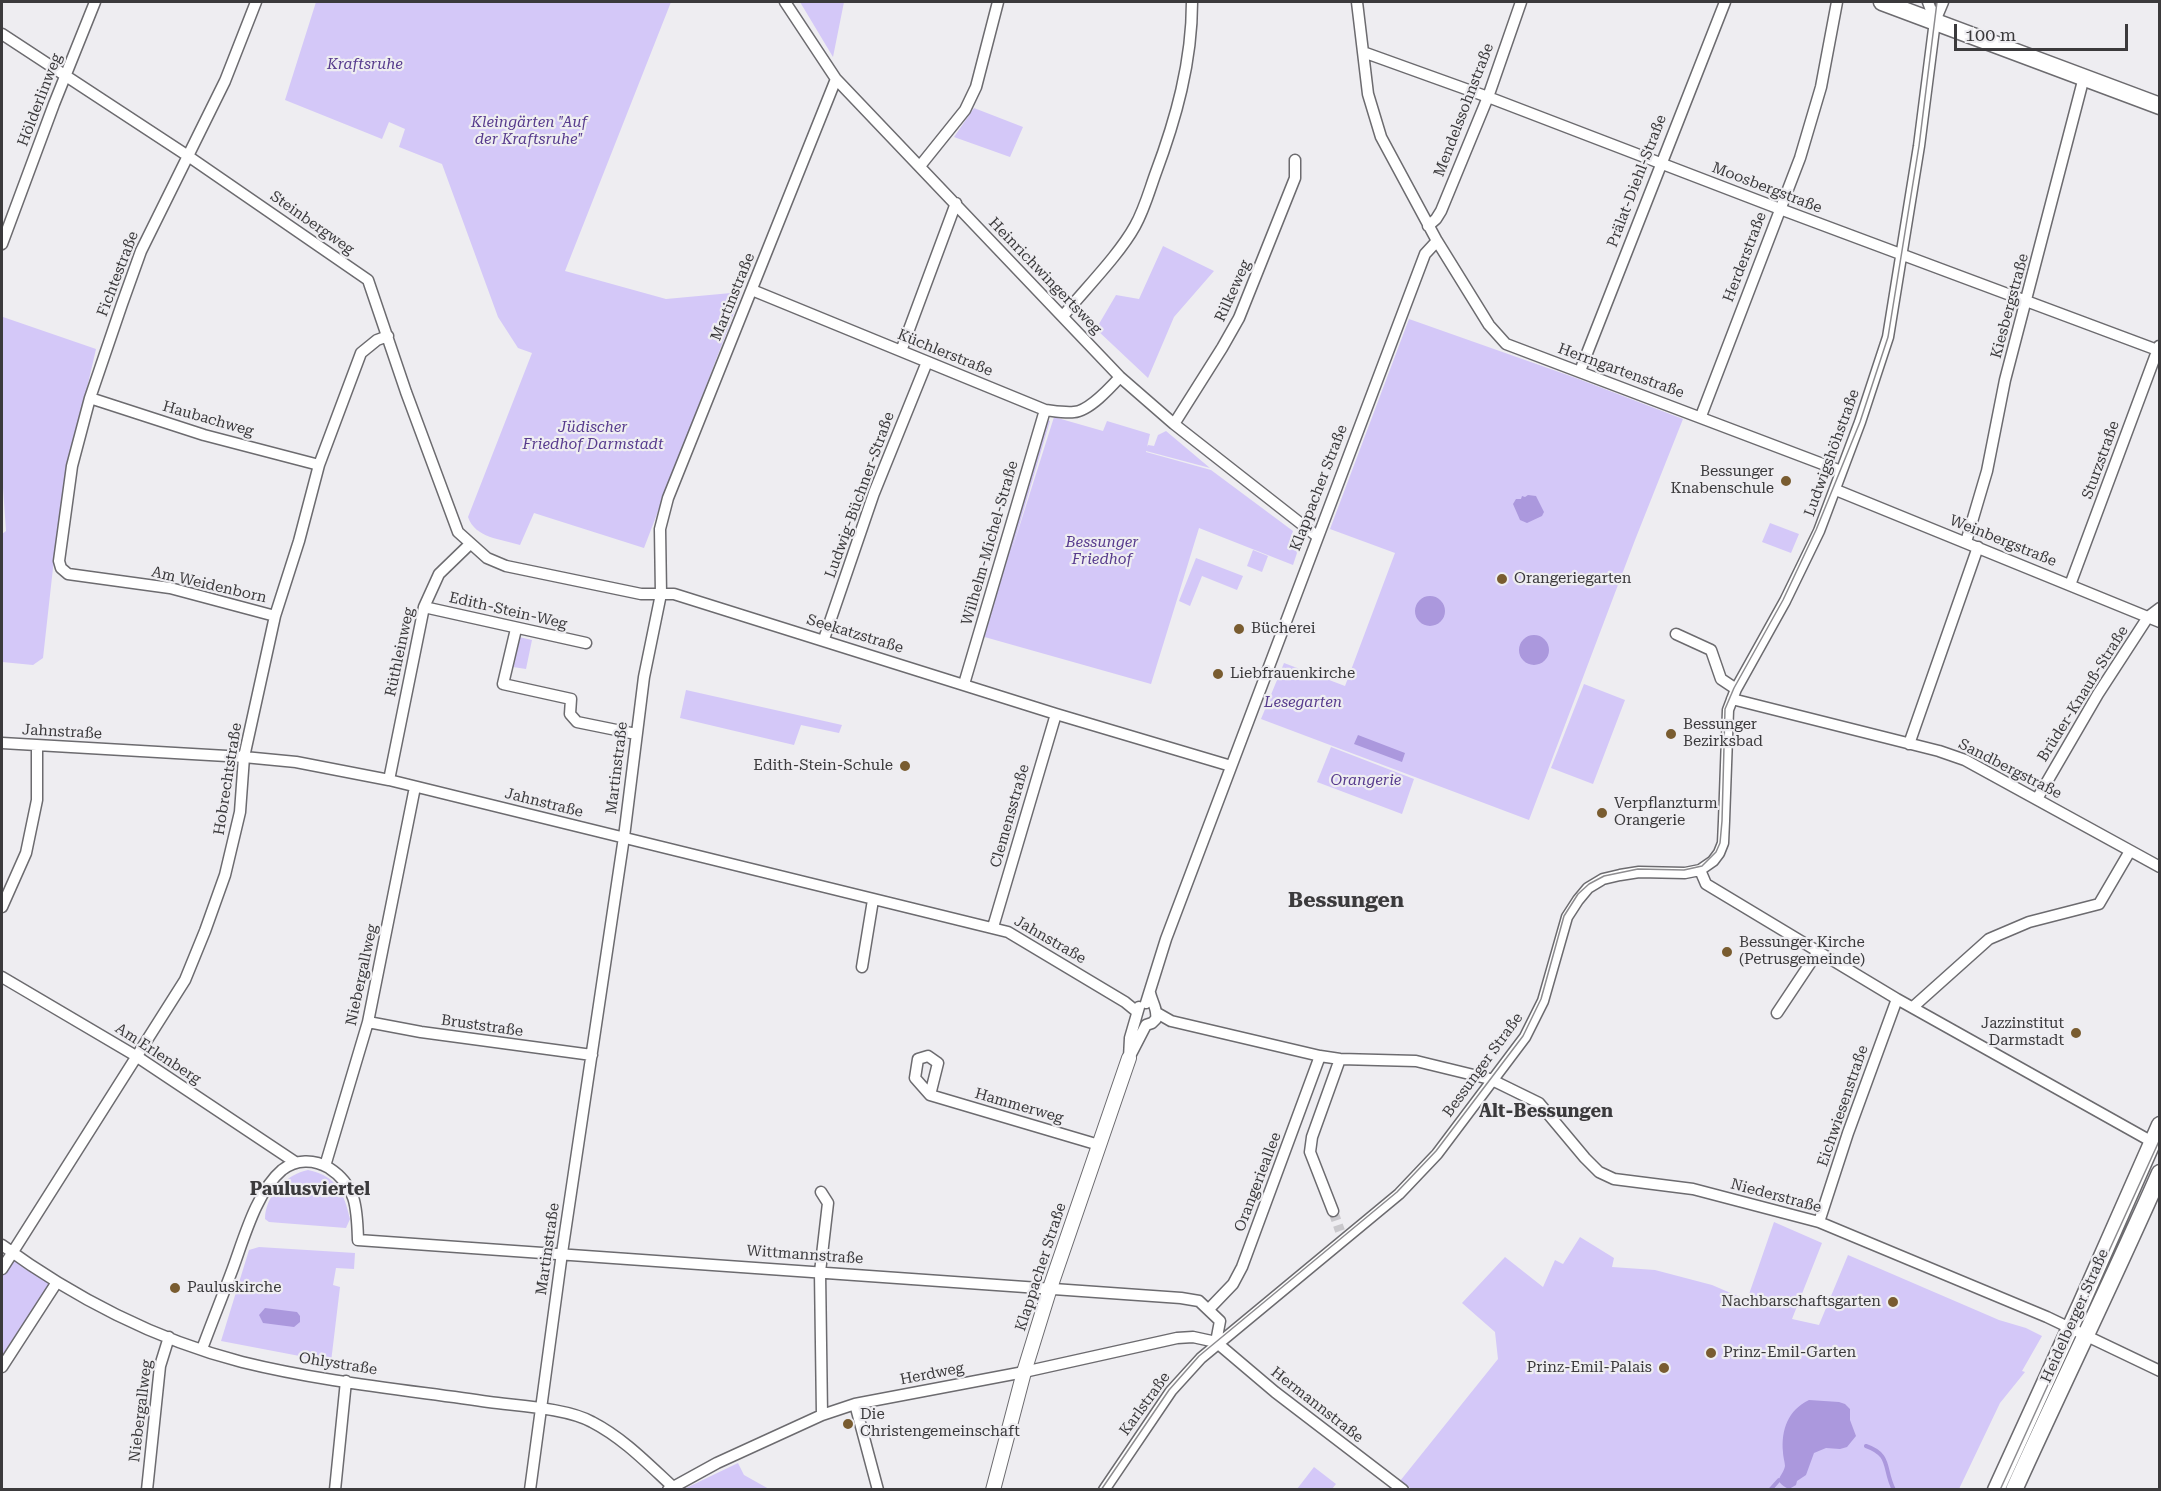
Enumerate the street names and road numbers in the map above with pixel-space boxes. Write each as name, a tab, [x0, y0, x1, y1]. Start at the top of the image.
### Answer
street label: Mendelssohnstraße	[1430, 41, 1498, 179]
street label: Hölderlinweg	[14, 51, 66, 149]
street label: Prälat-Diehl-Straße	[1603, 112, 1671, 250]
street label: Moosbergstraße	[1709, 159, 1825, 217]
street label: Steinbergweg	[266, 187, 358, 259]
street label: Herderstraße	[1720, 209, 1770, 305]
street label: Heinrichwingertsweg	[985, 214, 1105, 338]
street label: Fichtestraße	[93, 229, 143, 319]
street label: Martinstraße	[707, 250, 759, 344]
street label: Kiesbergstraße	[1987, 252, 2033, 360]
street label: Rilkeweg	[1211, 257, 1255, 325]
street label: Küchlerstraße	[895, 326, 995, 380]
street label: Herrngartenstraße	[1555, 340, 1687, 402]
street label: Ludwigshöhstraße	[1801, 387, 1863, 519]
street label: Haubachweg	[160, 397, 256, 441]
street label: Ludwig-Büchner-Straße	[822, 410, 898, 580]
street label: Sturzstraße	[2079, 418, 2123, 502]
street label: Klappacher Straße	[1287, 422, 1351, 554]
street label: Wilhelm-Michel-Straße	[958, 459, 1022, 627]
street label: Weinbergstraße	[1947, 511, 2059, 571]
street label: Am Weidenborn	[150, 563, 268, 607]
street label: Edith-Stein-Weg	[447, 589, 569, 633]
street label: Rüthleinweg	[382, 606, 418, 698]
street label: Seekatzstraße	[804, 611, 906, 657]
street label: Brüder-Knauß-Straße	[2034, 623, 2132, 765]
street label: Jahnstraße	[22, 721, 102, 743]
street label: Hobrechtstraße	[210, 721, 246, 837]
street label: Martinstraße	[602, 721, 632, 815]
street label: Sandbergstraße	[1955, 735, 2065, 803]
street label: Clemensstraße	[987, 762, 1033, 870]
street label: Jahnstraße	[503, 785, 585, 821]
street label: Jahnstraße	[1011, 912, 1089, 968]
street label: Niebergallweg	[342, 923, 382, 1027]
street label: Bessunger Straße	[1439, 1009, 1527, 1121]
street label: Bruststraße	[440, 1011, 524, 1041]
street label: Am Erlenberg	[112, 1020, 204, 1088]
street label: Eichwiesenstraße	[1814, 1043, 1872, 1169]
street label: Hammerweg	[973, 1085, 1065, 1127]
street label: Orangerieallee	[1231, 1130, 1285, 1234]
street label: Niederstraße	[1728, 1175, 1824, 1217]
street label: Klappacher Straße	[1012, 1200, 1070, 1334]
street label: Martinstraße	[533, 1202, 563, 1296]
street label: Wittmannstraße	[746, 1242, 864, 1268]
street label: Heidelberger Straße	[2037, 1246, 2113, 1386]
street label: Ohlystraße	[297, 1349, 379, 1379]
street label: Niebergallweg	[126, 1359, 156, 1463]
street label: Herdweg	[898, 1359, 966, 1389]
street label: Hermannstraße	[1267, 1363, 1367, 1447]
street label: Karlstraße	[1116, 1369, 1174, 1439]

